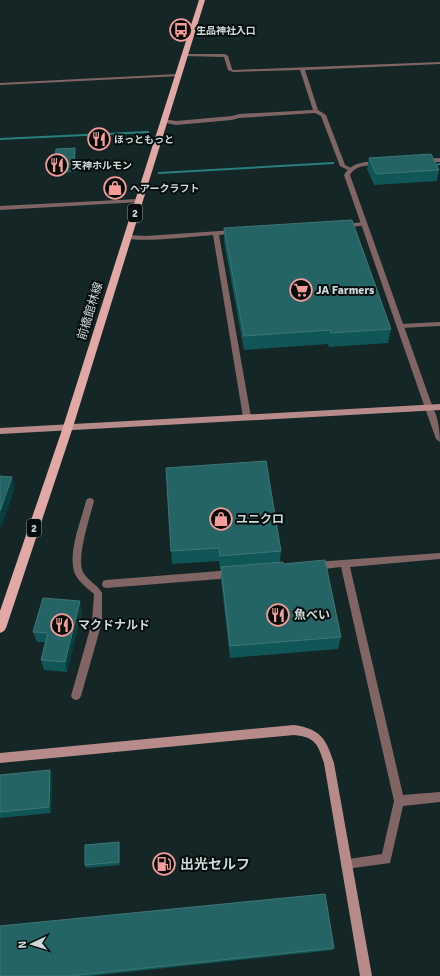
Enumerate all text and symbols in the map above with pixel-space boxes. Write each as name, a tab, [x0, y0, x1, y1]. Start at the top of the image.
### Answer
bus stop icon: 生品神社入口	[168, 17, 194, 43]
place label: 生品神社入口	[196, 25, 256, 37]
restaurant icon: ほっともっと	[86, 126, 112, 152]
place label: ほっともっと	[114, 134, 174, 146]
restaurant icon: 天神ホルモン	[44, 152, 70, 178]
place label: 天神ホルモン	[72, 160, 132, 172]
shop icon: ヘアークラフト	[102, 175, 128, 201]
place label: ヘアークラフト	[130, 183, 199, 195]
road number: 2	[128, 204, 142, 222]
supermarket icon: JA Farmers	[288, 277, 314, 303]
street label: 前橋館林線	[75, 280, 106, 342]
place label: JA Farmers	[316, 283, 375, 298]
shop icon: ユニクロ	[208, 506, 234, 532]
place label: ユニクロ	[236, 512, 284, 527]
road number: 2	[27, 519, 41, 537]
restaurant icon: 魚べい	[265, 602, 291, 628]
place label: 魚べい	[294, 608, 330, 623]
restaurant icon: マクドナルド	[49, 612, 75, 638]
place label: マクドナルド	[78, 618, 150, 633]
fuel station icon: 出光セルフ	[151, 851, 177, 877]
place label: 出光セルフ	[180, 856, 250, 873]
north arrow	[12, 924, 52, 964]
text: N	[16, 940, 29, 949]

